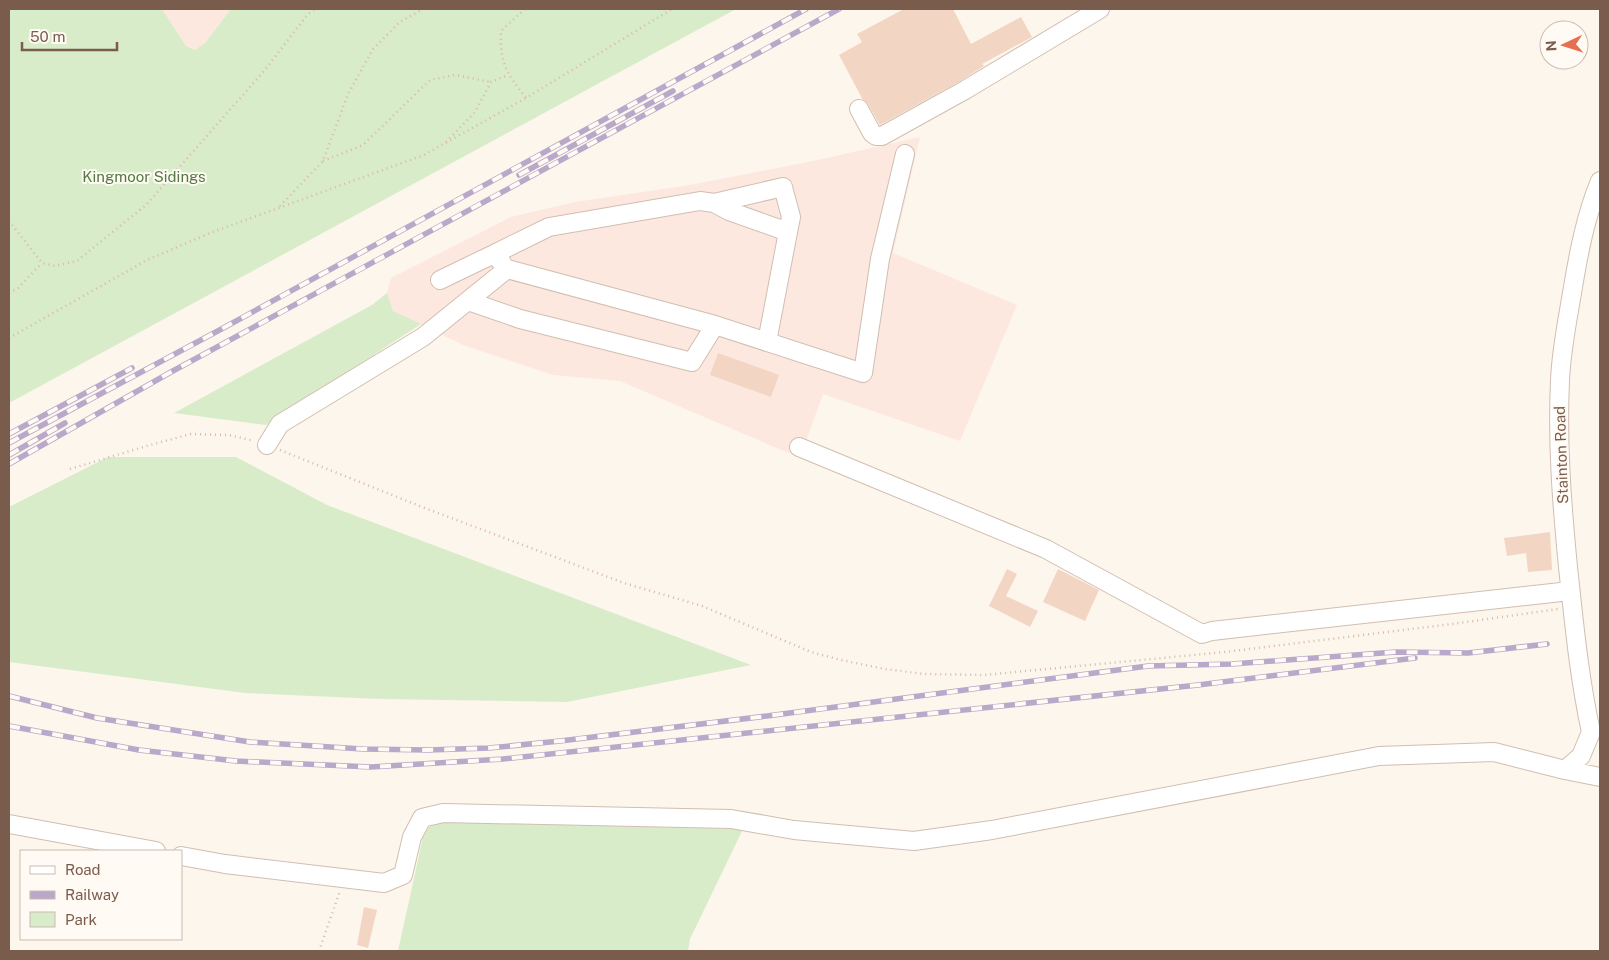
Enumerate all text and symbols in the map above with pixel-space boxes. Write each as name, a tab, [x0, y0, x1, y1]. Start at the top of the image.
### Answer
scale bar	[22, 20, 118, 52]
north arrow	[1539, 20, 1589, 70]
text: 50 m	[30, 28, 65, 45]
text: N	[1543, 40, 1559, 52]
park label: Kingmoor Sidings	[82, 168, 206, 185]
street label: Stainton Road	[1551, 406, 1571, 504]
legend	[20, 850, 182, 940]
text: Road	[65, 861, 101, 878]
text: Railway	[65, 886, 119, 903]
text: Park	[65, 911, 97, 928]

